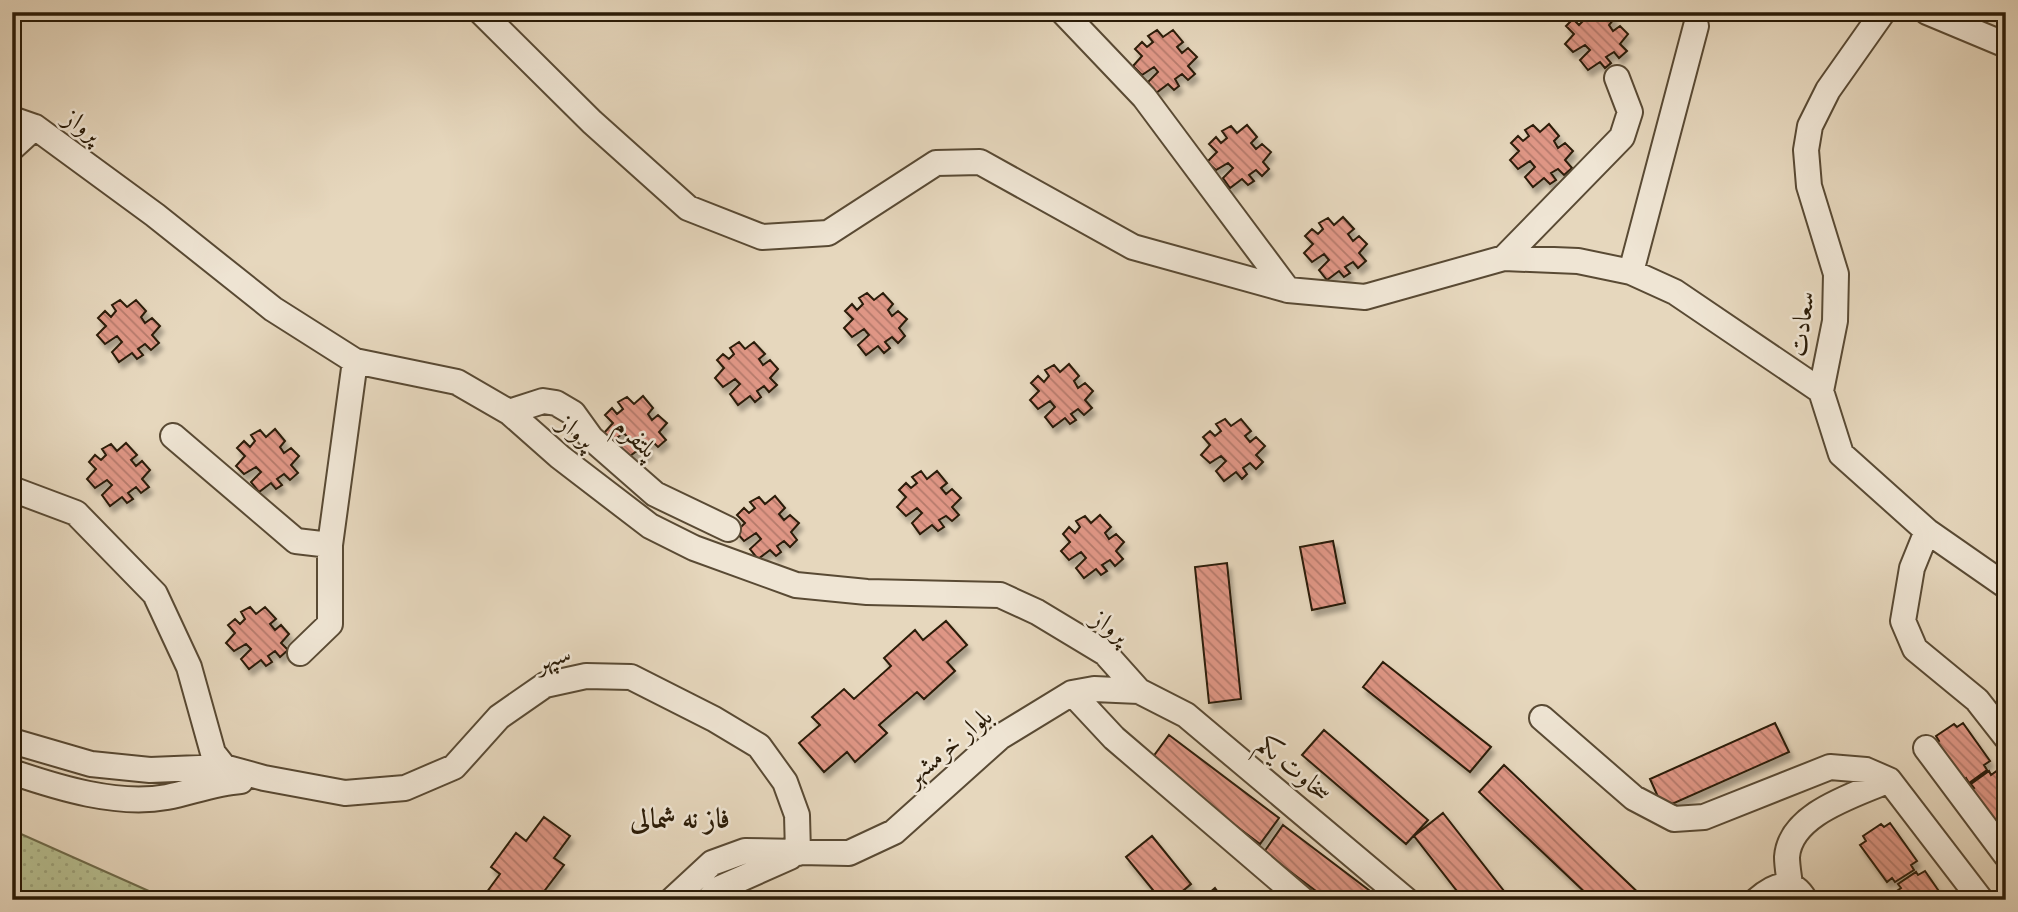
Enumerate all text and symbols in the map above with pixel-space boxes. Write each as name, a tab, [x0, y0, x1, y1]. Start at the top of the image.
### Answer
street label: پرواز	[54, 96, 112, 153]
street label: سعادت	[1777, 289, 1824, 359]
street label: پرواز	[548, 401, 607, 460]
street label: پلتفرم	[603, 407, 668, 470]
street label: پرواز	[1082, 597, 1140, 654]
street label: سپهر	[527, 633, 576, 681]
street label: بلوار خرمشهر	[893, 697, 1001, 796]
street label: سخاوت یکم	[1245, 725, 1341, 815]
district label: فاز نه شمالی	[629, 797, 730, 838]

